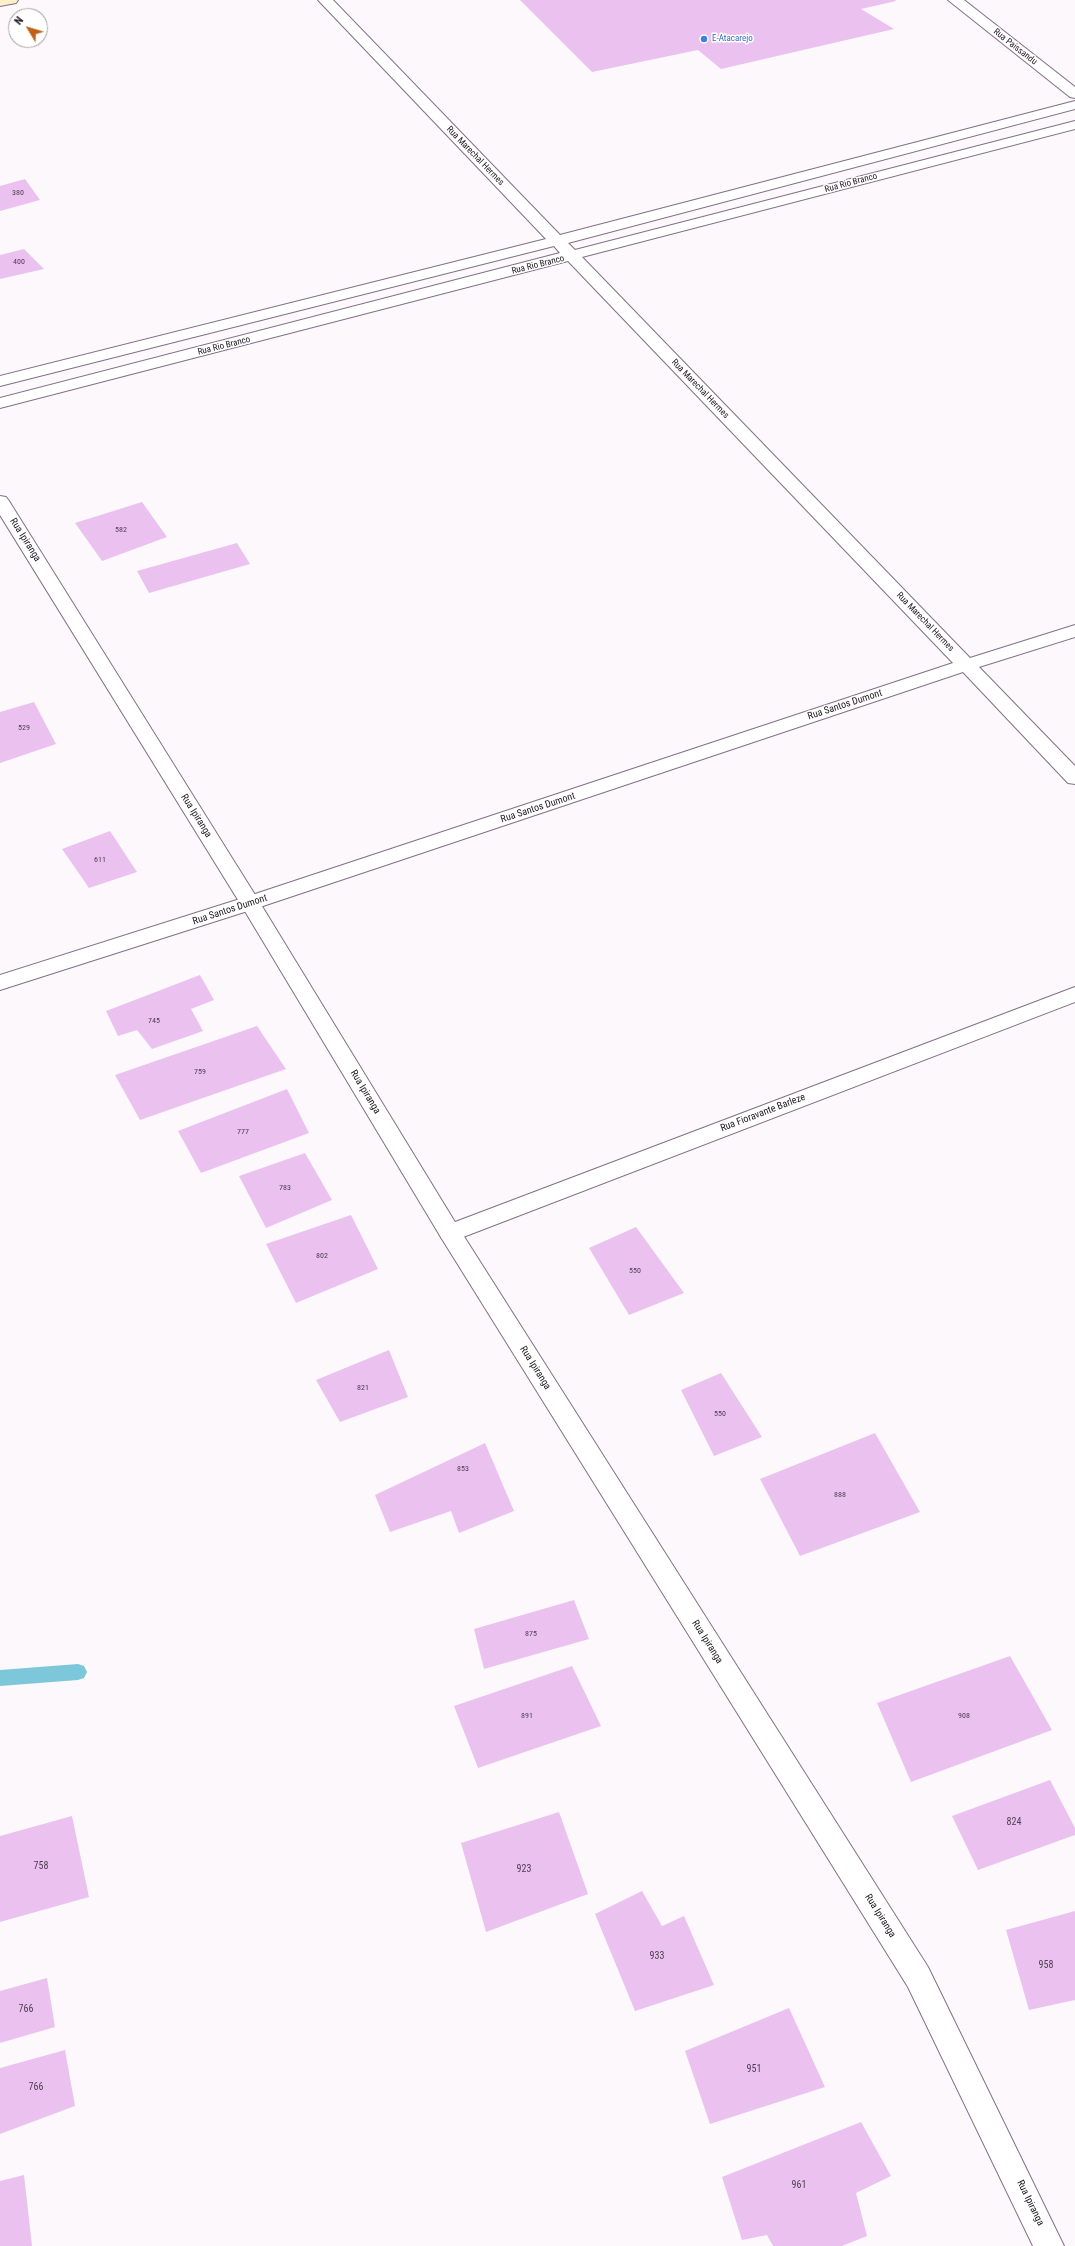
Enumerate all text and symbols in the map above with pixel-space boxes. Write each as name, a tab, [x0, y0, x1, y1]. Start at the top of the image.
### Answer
north arrow	[8, 8, 48, 48]
text: N	[12, 14, 26, 28]
street label: Rua Paissandu	[991, 27, 1039, 67]
marker: E-Atacarejo	[699, 34, 709, 44]
place label: E-Atacarejo	[712, 34, 753, 44]
street label: Rua Marechal Hermes	[444, 124, 506, 188]
street label: Rua Rio Branco	[824, 171, 878, 195]
house number: 380	[12, 188, 24, 198]
street label: Rua Rio Branco	[511, 253, 565, 277]
house number: 400	[13, 257, 25, 267]
street label: Rua Rio Branco	[197, 334, 251, 358]
street label: Rua Marechal Hermes	[669, 357, 731, 421]
street label: Rua Ipiranga	[7, 516, 43, 564]
house number: 582	[115, 525, 127, 535]
street label: Rua Marechal Hermes	[894, 590, 956, 654]
street label: Rua Santos Dumont	[806, 687, 884, 723]
house number: 529	[18, 723, 30, 733]
street label: Rua Santos Dumont	[499, 790, 577, 826]
street label: Rua Ipiranga	[178, 792, 214, 840]
house number: 611	[94, 855, 106, 865]
street label: Rua Santos Dumont	[191, 892, 269, 928]
house number: 745	[148, 1016, 160, 1026]
house number: 759	[194, 1067, 206, 1077]
street label: Rua Ipiranga	[347, 1068, 383, 1116]
street label: Rua Fioravante Barleze	[719, 1091, 807, 1135]
house number: 777	[237, 1127, 249, 1137]
house number: 783	[279, 1183, 291, 1193]
house number: 802	[316, 1251, 328, 1261]
house number: 550	[629, 1266, 641, 1276]
street label: Rua Ipiranga	[517, 1344, 553, 1392]
house number: 821	[357, 1383, 369, 1393]
house number: 550	[714, 1409, 726, 1419]
house number: 853	[457, 1464, 469, 1474]
house number: 888	[834, 1490, 846, 1500]
street label: Rua Ipiranga	[689, 1618, 725, 1666]
house number: 875	[525, 1629, 537, 1639]
house number: 891	[521, 1711, 533, 1721]
house number: 908	[958, 1711, 970, 1721]
house number: 824	[1007, 1816, 1021, 1828]
house number: 758	[34, 1860, 48, 1872]
house number: 923	[517, 1863, 531, 1875]
street label: Rua Ipiranga	[862, 1892, 898, 1940]
house number: 933	[650, 1950, 664, 1962]
house number: 958	[1039, 1959, 1053, 1971]
house number: 766	[19, 2003, 33, 2015]
house number: 951	[747, 2063, 761, 2075]
house number: 766	[29, 2081, 43, 2093]
street label: Rua Ipiranga	[1014, 2178, 1046, 2228]
house number: 961	[792, 2179, 806, 2191]

